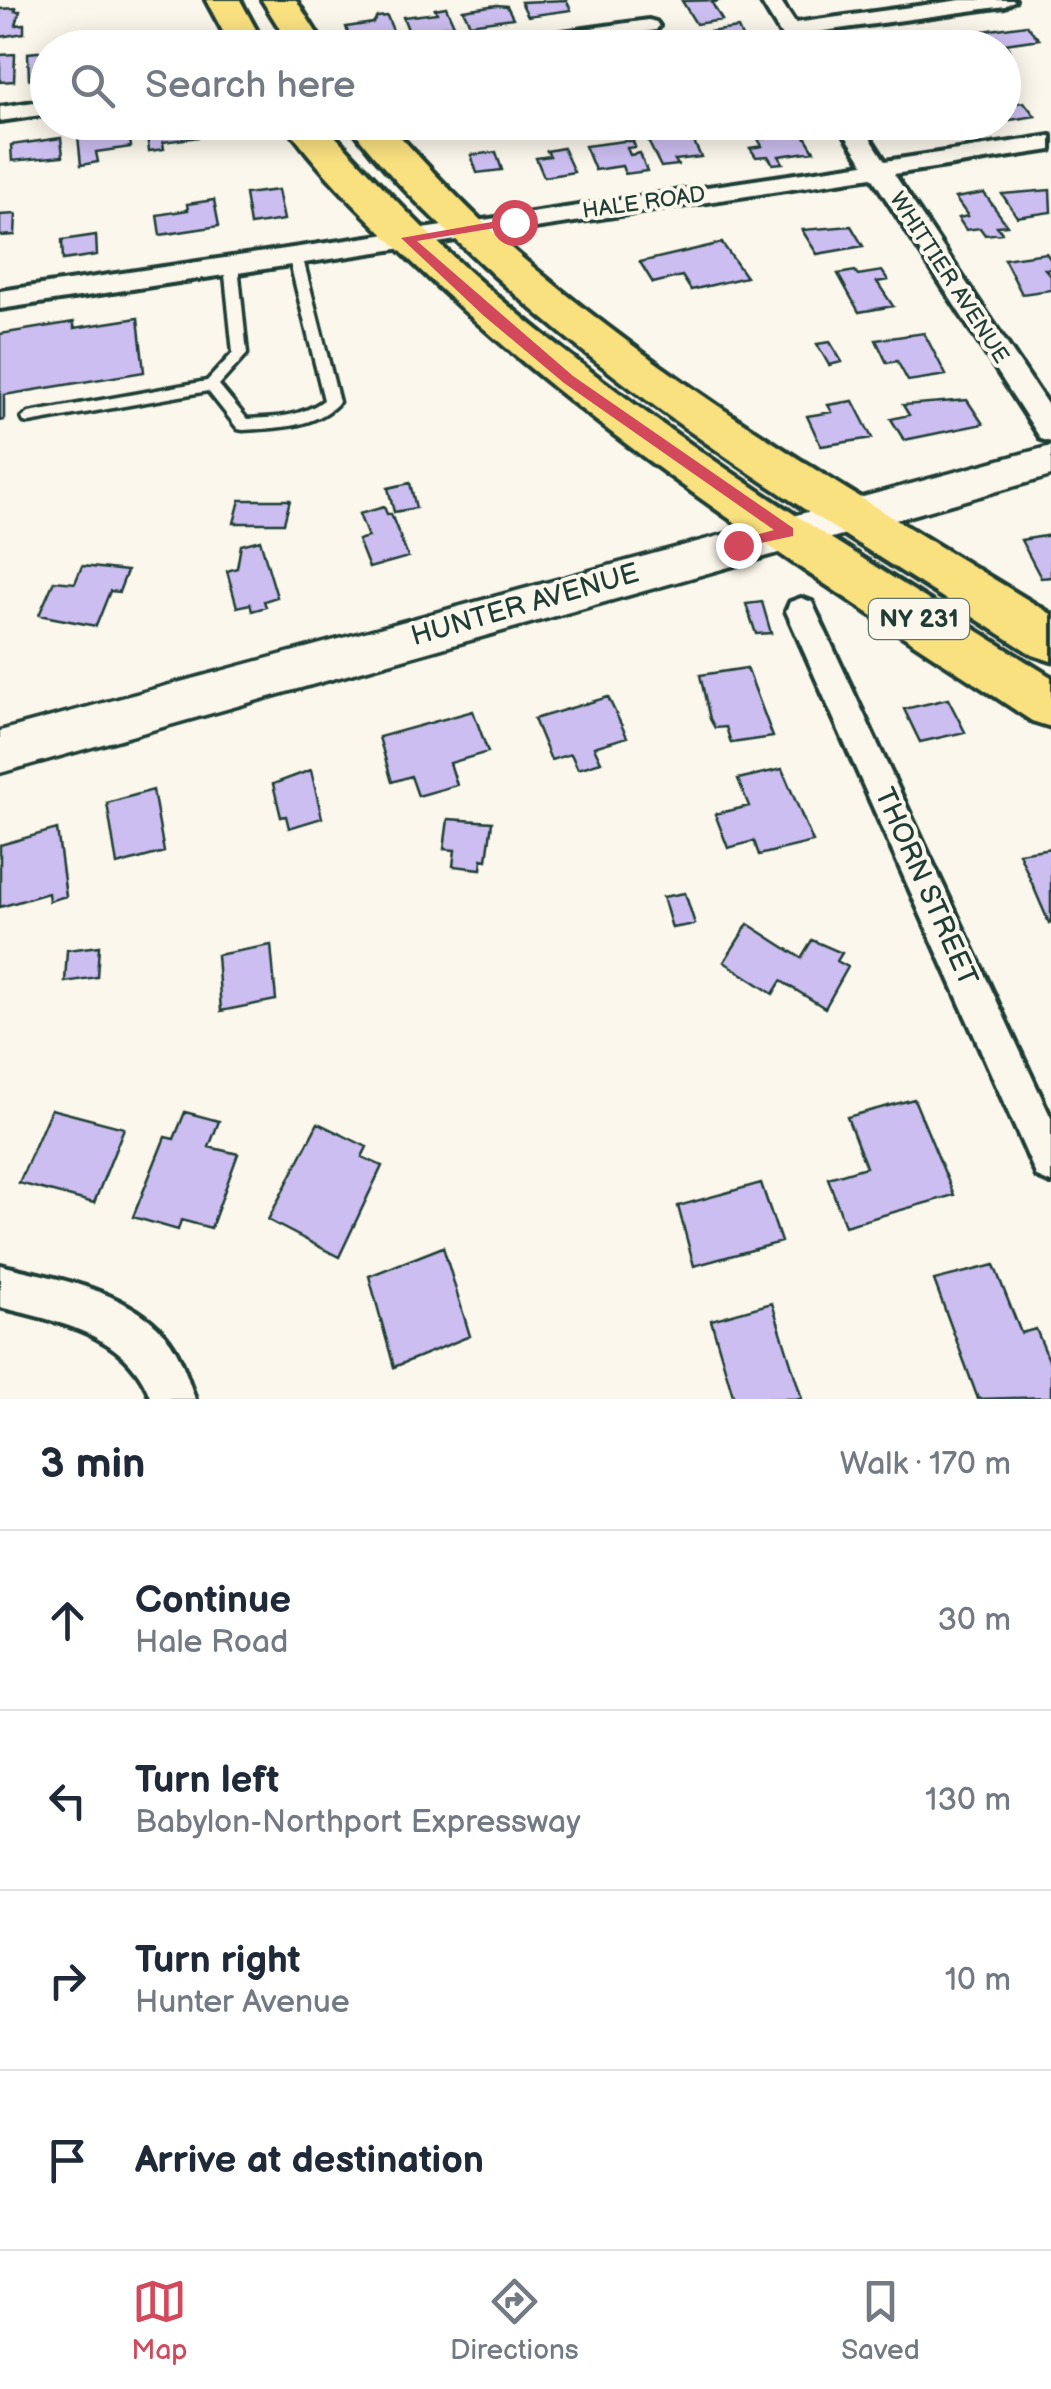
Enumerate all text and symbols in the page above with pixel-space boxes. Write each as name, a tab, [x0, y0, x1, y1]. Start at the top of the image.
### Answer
search box	[30, 30, 1021, 140]
icon: search	[65, 58, 120, 113]
text: Search here	[145, 63, 356, 108]
street label: HALE ROAD	[581, 181, 707, 225]
street label: WHITTIER AVENUE	[883, 187, 1015, 369]
route start	[492, 200, 538, 246]
route end	[716, 523, 762, 569]
street label: HUNTER AVENUE	[407, 557, 643, 653]
road number: NY 231	[869, 599, 969, 639]
street label: THORN STREET	[868, 783, 985, 991]
text: 3 min	[40, 1439, 145, 1490]
text: Walk · 170 m	[840, 1445, 1011, 1484]
text: Continue	[135, 1578, 291, 1623]
icon: ahead	[40, 1593, 95, 1648]
text: 30 m	[937, 1601, 1011, 1640]
text: Hale Road	[135, 1623, 288, 1662]
text: Turn left	[135, 1758, 279, 1803]
icon: left	[40, 1773, 95, 1828]
text: 130 m	[925, 1781, 1011, 1820]
text: Babylon-Northport Expressway	[135, 1803, 581, 1842]
text: Turn right	[135, 1938, 300, 1983]
icon: right	[40, 1953, 95, 2008]
text: 10 m	[945, 1961, 1011, 2000]
text: Hunter Avenue	[135, 1983, 350, 2022]
icon: arrive	[40, 2133, 95, 2188]
text: Arrive at destination	[135, 2138, 484, 2183]
tab: Map	[131, 2274, 188, 2367]
tab: Directions	[450, 2274, 579, 2367]
tab: Saved	[841, 2274, 920, 2367]

